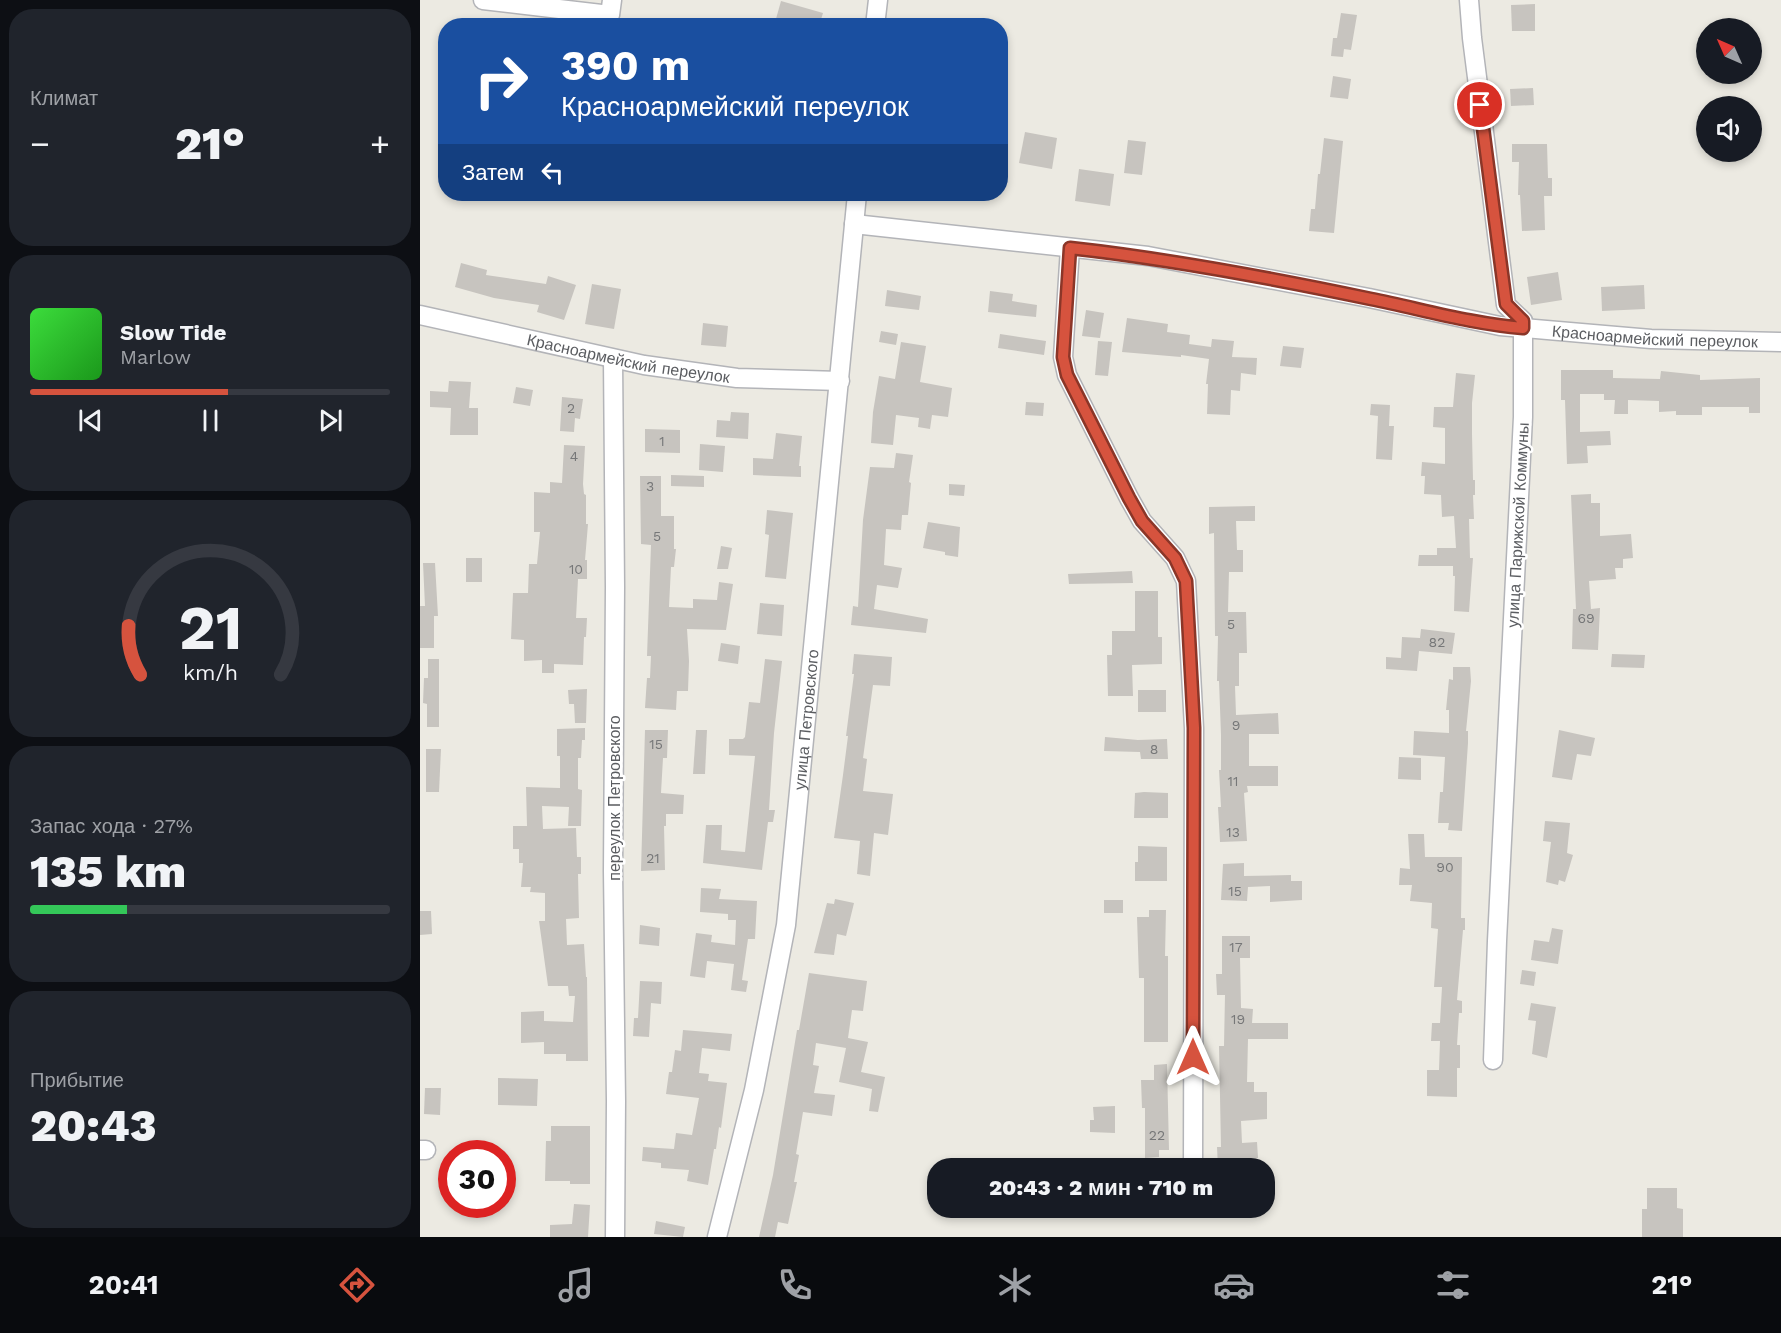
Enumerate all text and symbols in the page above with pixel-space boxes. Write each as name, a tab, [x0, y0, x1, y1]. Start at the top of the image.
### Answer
north arrow	[1696, 18, 1762, 84]
map controls	[1696, 18, 1762, 162]
text: 390 m	[561, 41, 690, 90]
icon: right	[462, 42, 540, 120]
pin	[1454, 79, 1505, 130]
text: Климат	[30, 86, 98, 110]
icon: arrive	[1463, 88, 1496, 121]
text: Красноармейский переулок	[561, 91, 909, 123]
button: sound	[1696, 96, 1762, 162]
text: 21°	[175, 117, 245, 170]
text: −	[30, 124, 50, 163]
text: +	[370, 124, 390, 163]
icon: left	[536, 156, 569, 189]
text: Затем	[462, 160, 524, 185]
text: Slow Tide	[120, 320, 227, 345]
street label: Красноармейский переулок	[1551, 321, 1759, 351]
street label: Красноармейский переулок	[525, 330, 732, 387]
text: Marlow	[120, 345, 191, 369]
house number: 2	[567, 400, 575, 416]
icon: previous	[74, 404, 107, 437]
icon: pause	[194, 404, 227, 437]
icon: next	[314, 404, 347, 437]
street label: улица Парижской Коммуны	[1503, 422, 1533, 628]
house number: 1	[659, 433, 665, 449]
house number: 4	[570, 448, 578, 464]
house number: 3	[646, 478, 654, 494]
house number: 5	[653, 528, 661, 544]
house number: 10	[569, 561, 583, 577]
text: 21	[178, 592, 242, 665]
house number: 69	[1577, 610, 1595, 626]
house number: 5	[1227, 616, 1235, 632]
house number: 82	[1429, 634, 1445, 650]
street label: улица Петровского	[790, 648, 822, 791]
text: km/h	[182, 661, 238, 686]
street label: переулок Петровского	[605, 715, 624, 881]
house number: 9	[1232, 717, 1240, 733]
house number: 15	[649, 736, 663, 752]
house number: 8	[1150, 741, 1158, 757]
house number: 11	[1228, 773, 1238, 789]
text: Запас хода · 27%	[30, 814, 193, 838]
house number: 13	[1226, 824, 1240, 840]
text: 135 km	[30, 845, 186, 898]
house number: 21	[646, 850, 660, 866]
house number: 90	[1436, 859, 1454, 875]
house number: 15	[1228, 883, 1242, 899]
house number: 17	[1229, 939, 1243, 955]
house number: 19	[1231, 1011, 1245, 1027]
position arrow	[1161, 1025, 1225, 1089]
text: Прибытие	[30, 1068, 124, 1092]
text: 20:43	[30, 1099, 157, 1152]
house number: 22	[1149, 1127, 1165, 1143]
speed limit sign: 30	[438, 1140, 516, 1218]
text: 20:43 · 2 мин · 710 m	[989, 1175, 1213, 1200]
icon: directions	[336, 1264, 378, 1306]
icon: music	[555, 1264, 597, 1306]
icon: phone	[774, 1264, 816, 1306]
icon: climate	[994, 1264, 1036, 1306]
icon: car	[1213, 1264, 1255, 1306]
icon: filters	[1432, 1264, 1474, 1306]
text: 20:41	[89, 1269, 159, 1301]
text: 21°	[1651, 1269, 1692, 1301]

